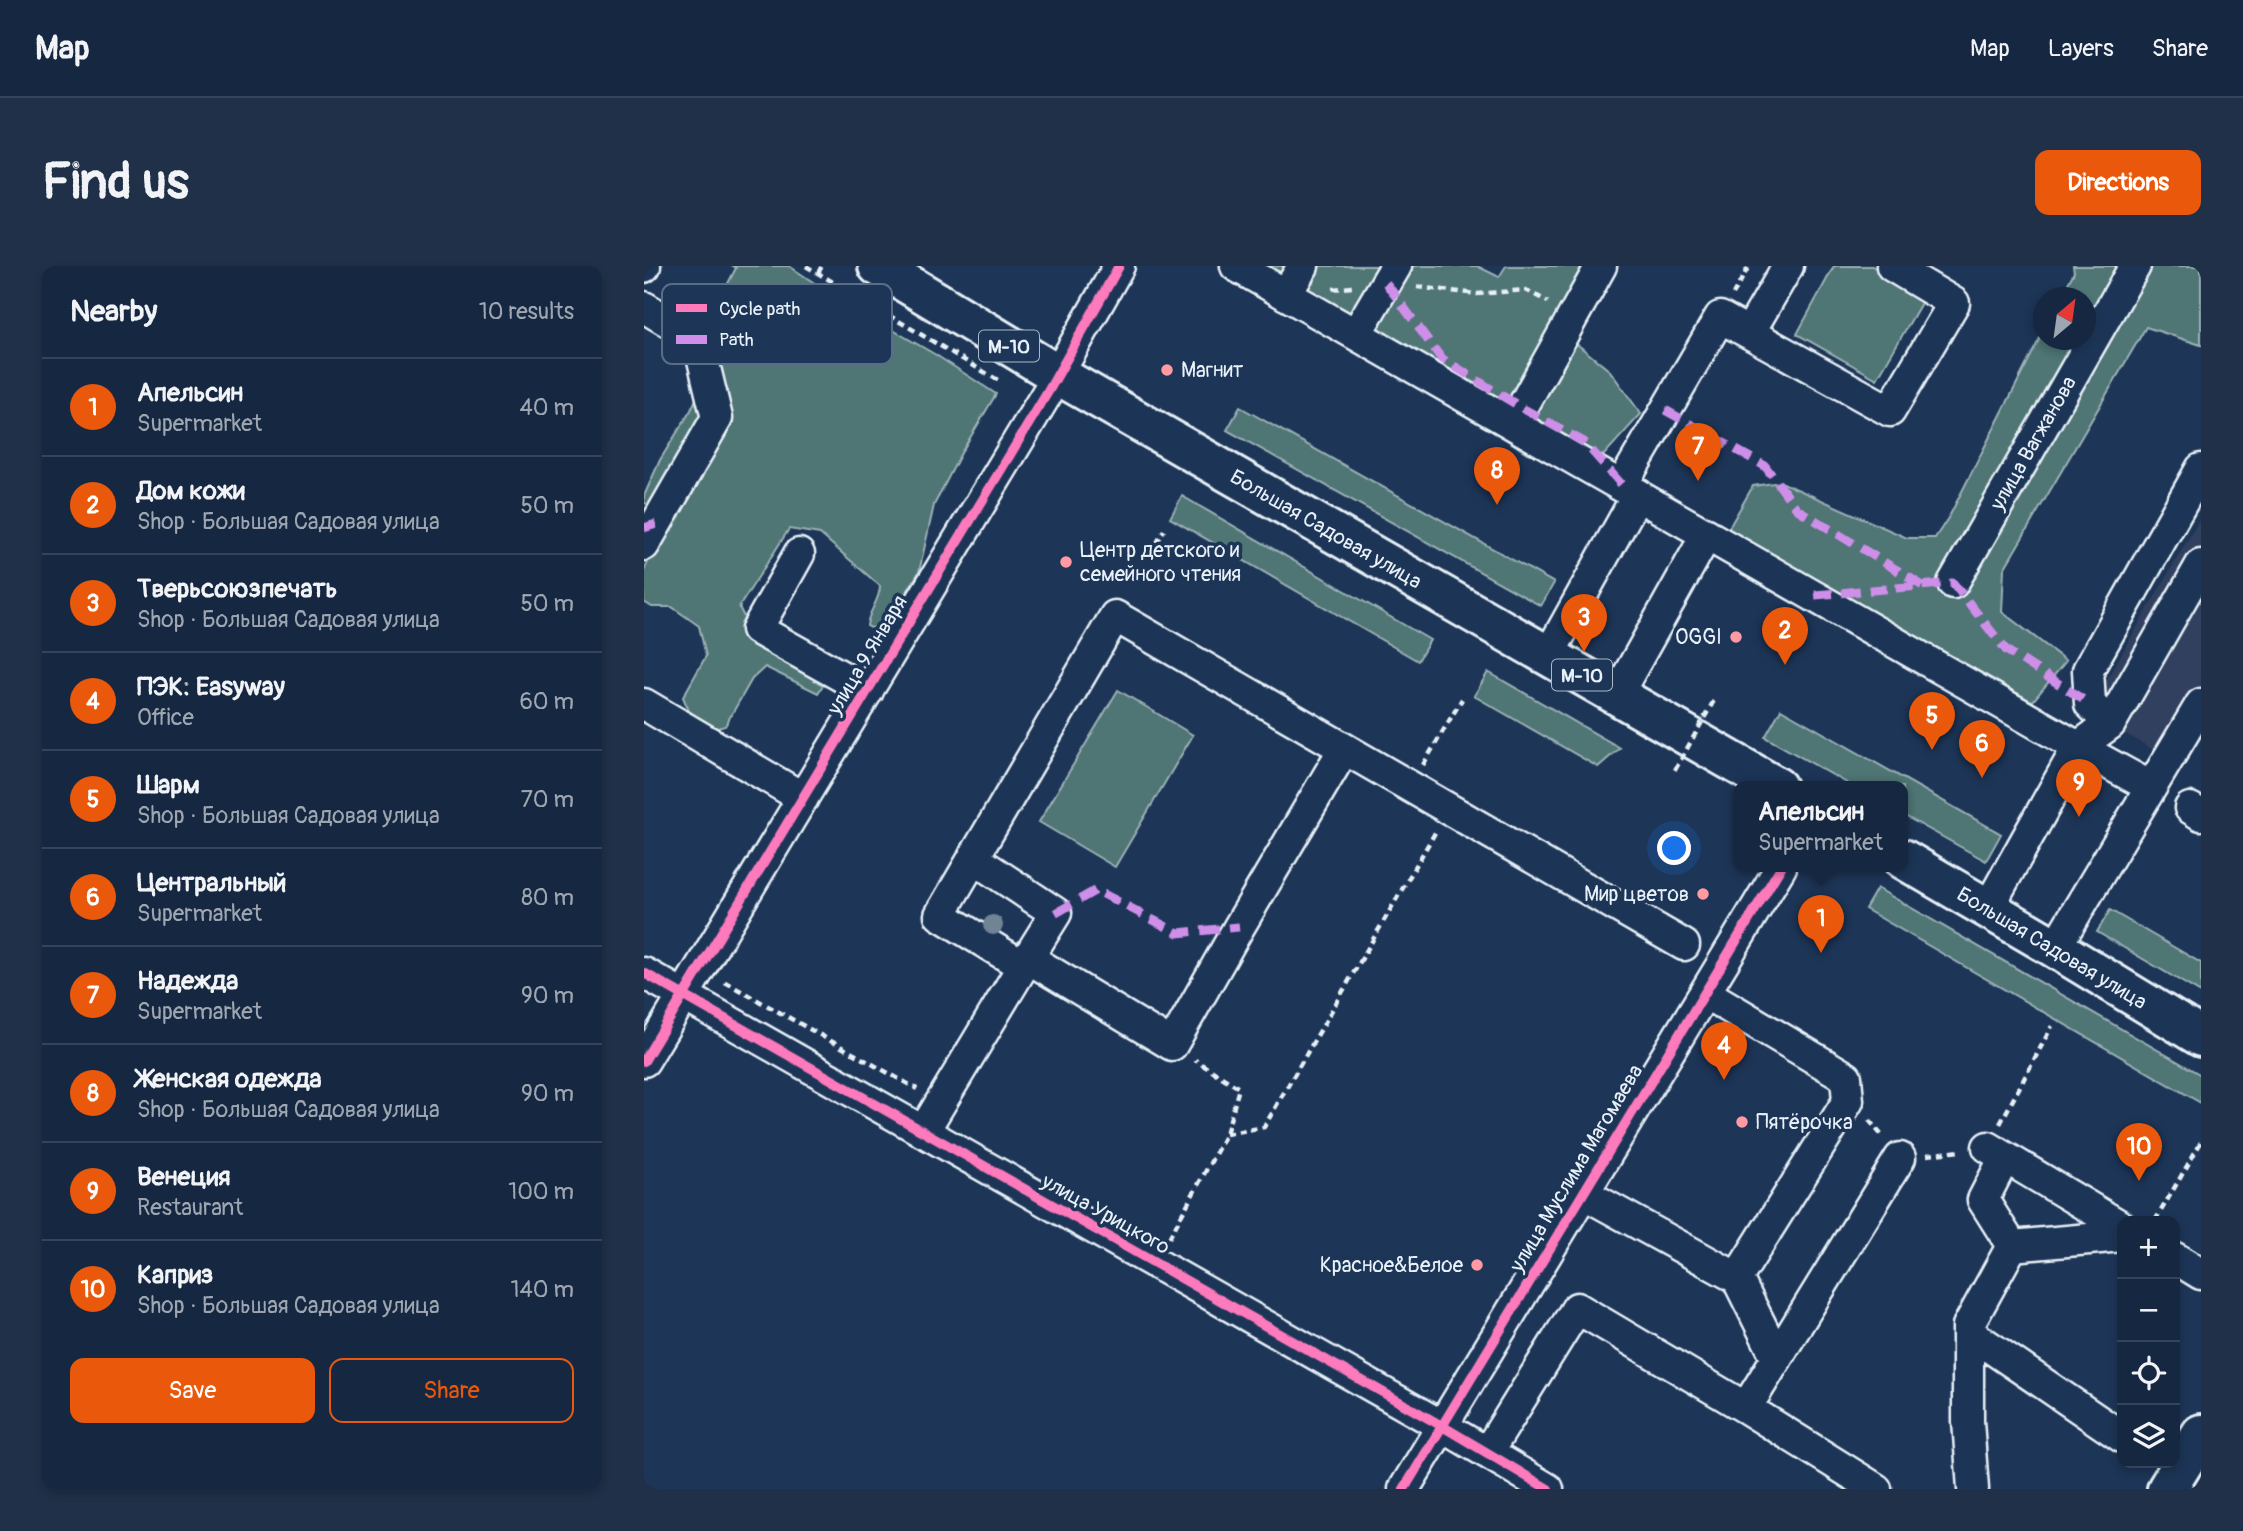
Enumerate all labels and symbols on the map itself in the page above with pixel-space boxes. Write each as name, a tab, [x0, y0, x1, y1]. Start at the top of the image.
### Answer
legend	[662, 284, 892, 364]
north arrow	[2033, 287, 2096, 350]
text: Cycle path	[719, 297, 800, 321]
text: Path	[719, 328, 754, 352]
road number: М-10	[979, 330, 1039, 362]
place label: Магнит	[1181, 357, 1244, 384]
marker: Магнит	[1159, 362, 1175, 378]
street label: улица Вагжанова	[1984, 371, 2083, 516]
pin: 7	[1675, 423, 1721, 481]
pin: 8	[1474, 447, 1520, 505]
street label: Большая Садовая улица	[1225, 463, 1426, 595]
place label: Центр детского и семейного чтения	[1080, 537, 1241, 588]
marker: Центр детского и семейного чтения	[1058, 554, 1074, 570]
street label: улица 9 Января	[821, 591, 914, 721]
pin: 3	[1561, 594, 1607, 652]
pin: 2	[1762, 607, 1808, 665]
place label: OGGI	[1675, 624, 1722, 651]
marker: OGGI	[1728, 629, 1744, 645]
road number: М-10	[1552, 660, 1612, 690]
pin: 5	[1909, 692, 1955, 750]
pin: 6	[1959, 720, 2005, 778]
pin: 9	[2056, 759, 2102, 817]
your location	[1657, 831, 1691, 865]
place label: Мир цветов	[1584, 881, 1689, 908]
street label: Большая Садовая улица	[1952, 881, 2152, 1016]
marker: Мир цветов	[1695, 886, 1711, 902]
pin: 1	[1798, 895, 1844, 953]
pin: 4	[1701, 1022, 1747, 1080]
street label: улица Муслима Магомаева	[1503, 1060, 1649, 1278]
place label: Пятёрочка	[1756, 1109, 1853, 1136]
marker: Пятёрочка	[1734, 1114, 1750, 1130]
pin: 10	[2116, 1123, 2162, 1181]
street label: улица Урицкого	[1036, 1168, 1175, 1261]
place label: Красное&Белое	[1320, 1252, 1464, 1279]
marker: Красное&Белое	[1469, 1257, 1485, 1273]

